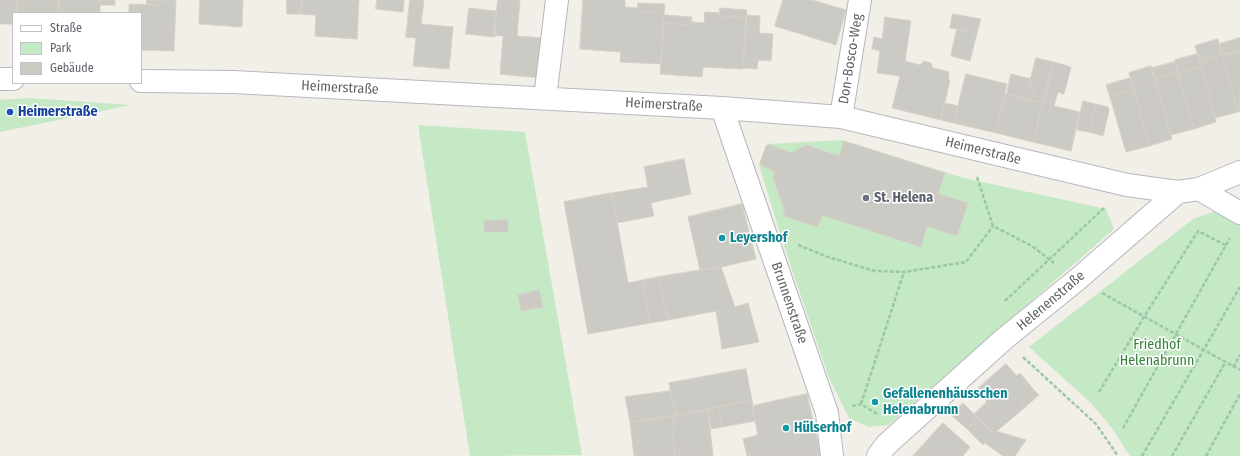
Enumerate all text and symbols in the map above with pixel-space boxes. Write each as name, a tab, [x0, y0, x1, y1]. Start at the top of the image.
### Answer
legend	[12, 12, 142, 84]
street label: Don-Bosco-Weg	[836, 13, 866, 105]
text: Straße	[50, 21, 82, 35]
text: Park	[50, 41, 71, 55]
text: Gebäude	[50, 61, 94, 75]
street label: Heimerstraße	[301, 78, 379, 98]
street label: Heimerstraße	[625, 95, 703, 115]
place label: Heimerstraße	[18, 104, 97, 120]
marker: Heimerstraße	[5, 107, 15, 117]
street label: Heimerstraße	[943, 133, 1023, 169]
place label: St. Helena	[874, 190, 933, 206]
marker: St. Helena	[861, 193, 871, 203]
place label: Leyershof	[730, 230, 787, 246]
marker: Leyershof	[717, 233, 727, 243]
street label: Brunnenstraße	[767, 260, 811, 346]
street label: Helenenstraße	[1013, 268, 1089, 334]
park label: Friedhof Helenabrunn	[1120, 337, 1194, 370]
place label: Gefallenenhäusschen Helenabrunn	[883, 386, 1008, 418]
marker: Gefallenenhäusschen Helenabrunn	[870, 397, 880, 407]
place label: Hülserhof	[794, 420, 851, 436]
marker: Hülserhof	[781, 423, 791, 433]

